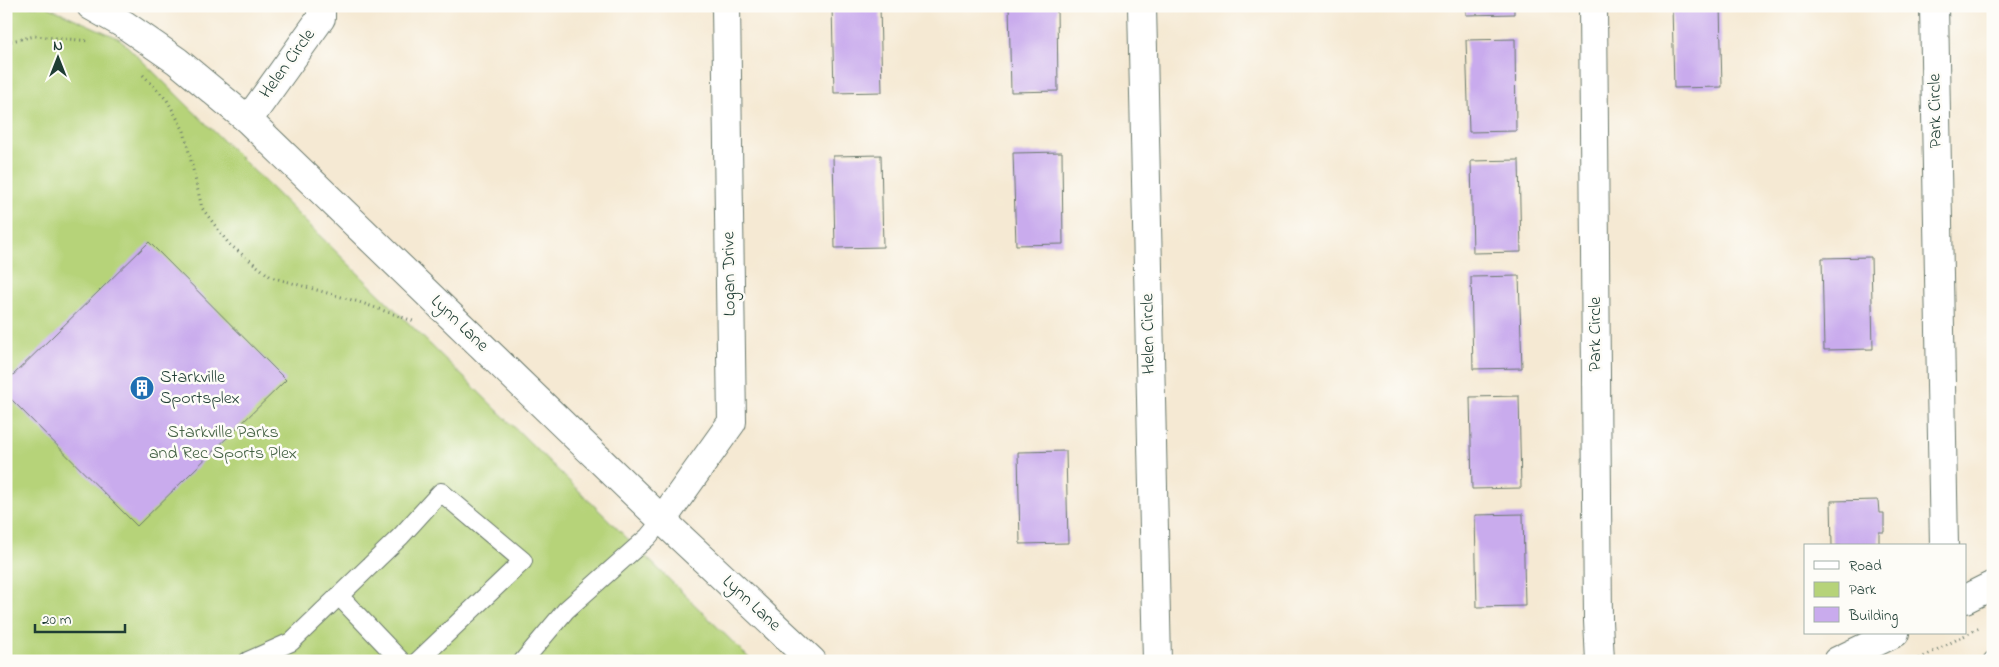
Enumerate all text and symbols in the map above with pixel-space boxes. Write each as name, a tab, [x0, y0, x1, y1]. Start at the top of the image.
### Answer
street label: Helen Circle	[254, 23, 323, 104]
north arrow	[32, 32, 82, 82]
text: N	[53, 36, 63, 57]
street label: Park Circle	[1922, 72, 1950, 149]
street label: Logan Drive	[716, 230, 745, 317]
street label: Lynn Lane	[424, 290, 495, 359]
street label: Helen Circle	[1135, 292, 1163, 375]
street label: Park Circle	[1583, 296, 1609, 371]
place label: Starkville Sportsplex	[160, 365, 240, 412]
building icon: Starkville Sportsplex	[129, 375, 155, 401]
park label: Starkville Parks and Rec Sports Plex	[149, 420, 297, 467]
legend	[1804, 544, 1966, 634]
text: Road	[1849, 555, 1882, 577]
street label: Lynn Lane	[716, 570, 787, 639]
text: Park	[1849, 579, 1877, 601]
scale bar	[35, 602, 125, 634]
text: Building	[1848, 605, 1898, 628]
text: 20 m	[42, 609, 72, 631]

